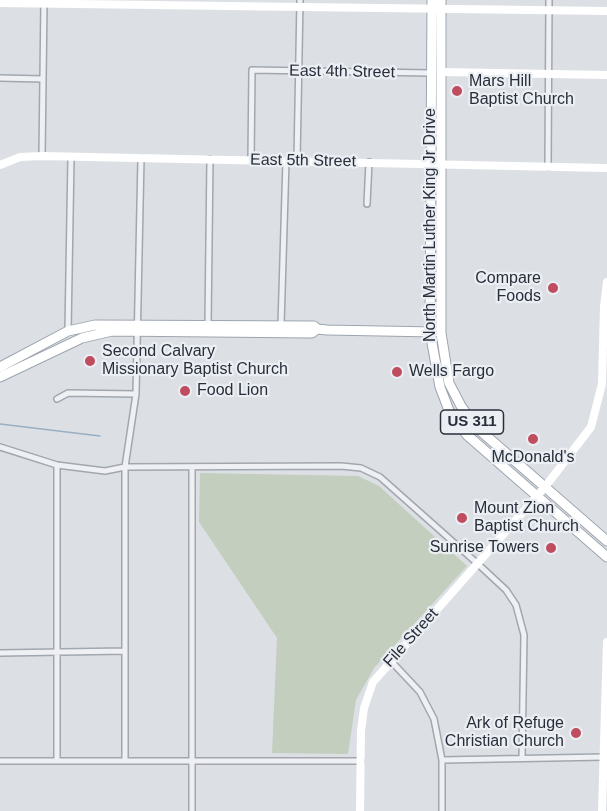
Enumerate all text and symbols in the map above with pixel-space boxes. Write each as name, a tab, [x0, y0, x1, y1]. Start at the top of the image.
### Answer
street label: East 4th Street	[289, 61, 395, 83]
place label: Mars Hill Baptist Church	[469, 72, 574, 110]
marker: Mars Hill Baptist Church	[450, 84, 464, 98]
street label: North Martin Luther King Jr Drive	[421, 108, 441, 342]
street label: East 5th Street	[250, 150, 356, 172]
place label: Compare Foods	[475, 269, 541, 307]
marker: Compare Foods	[546, 281, 560, 295]
place label: Second Calvary Missionary Baptist Church	[102, 342, 288, 380]
marker: Second Calvary Missionary Baptist Church	[83, 354, 97, 368]
place label: Wells Fargo	[409, 362, 494, 382]
marker: Wells Fargo	[390, 365, 404, 379]
place label: Food Lion	[197, 381, 268, 401]
marker: Food Lion	[178, 384, 192, 398]
road number: US 311	[440, 410, 504, 434]
marker: McDonald's	[526, 432, 540, 446]
place label: McDonald's	[491, 448, 575, 468]
place label: Mount Zion Baptist Church	[474, 499, 579, 537]
marker: Mount Zion Baptist Church	[455, 511, 469, 525]
place label: Sunrise Towers	[430, 538, 539, 558]
marker: Sunrise Towers	[544, 541, 558, 555]
street label: File Street	[379, 604, 443, 672]
place label: Ark of Refuge Christian Church	[445, 714, 564, 752]
marker: Ark of Refuge Christian Church	[569, 726, 583, 740]

